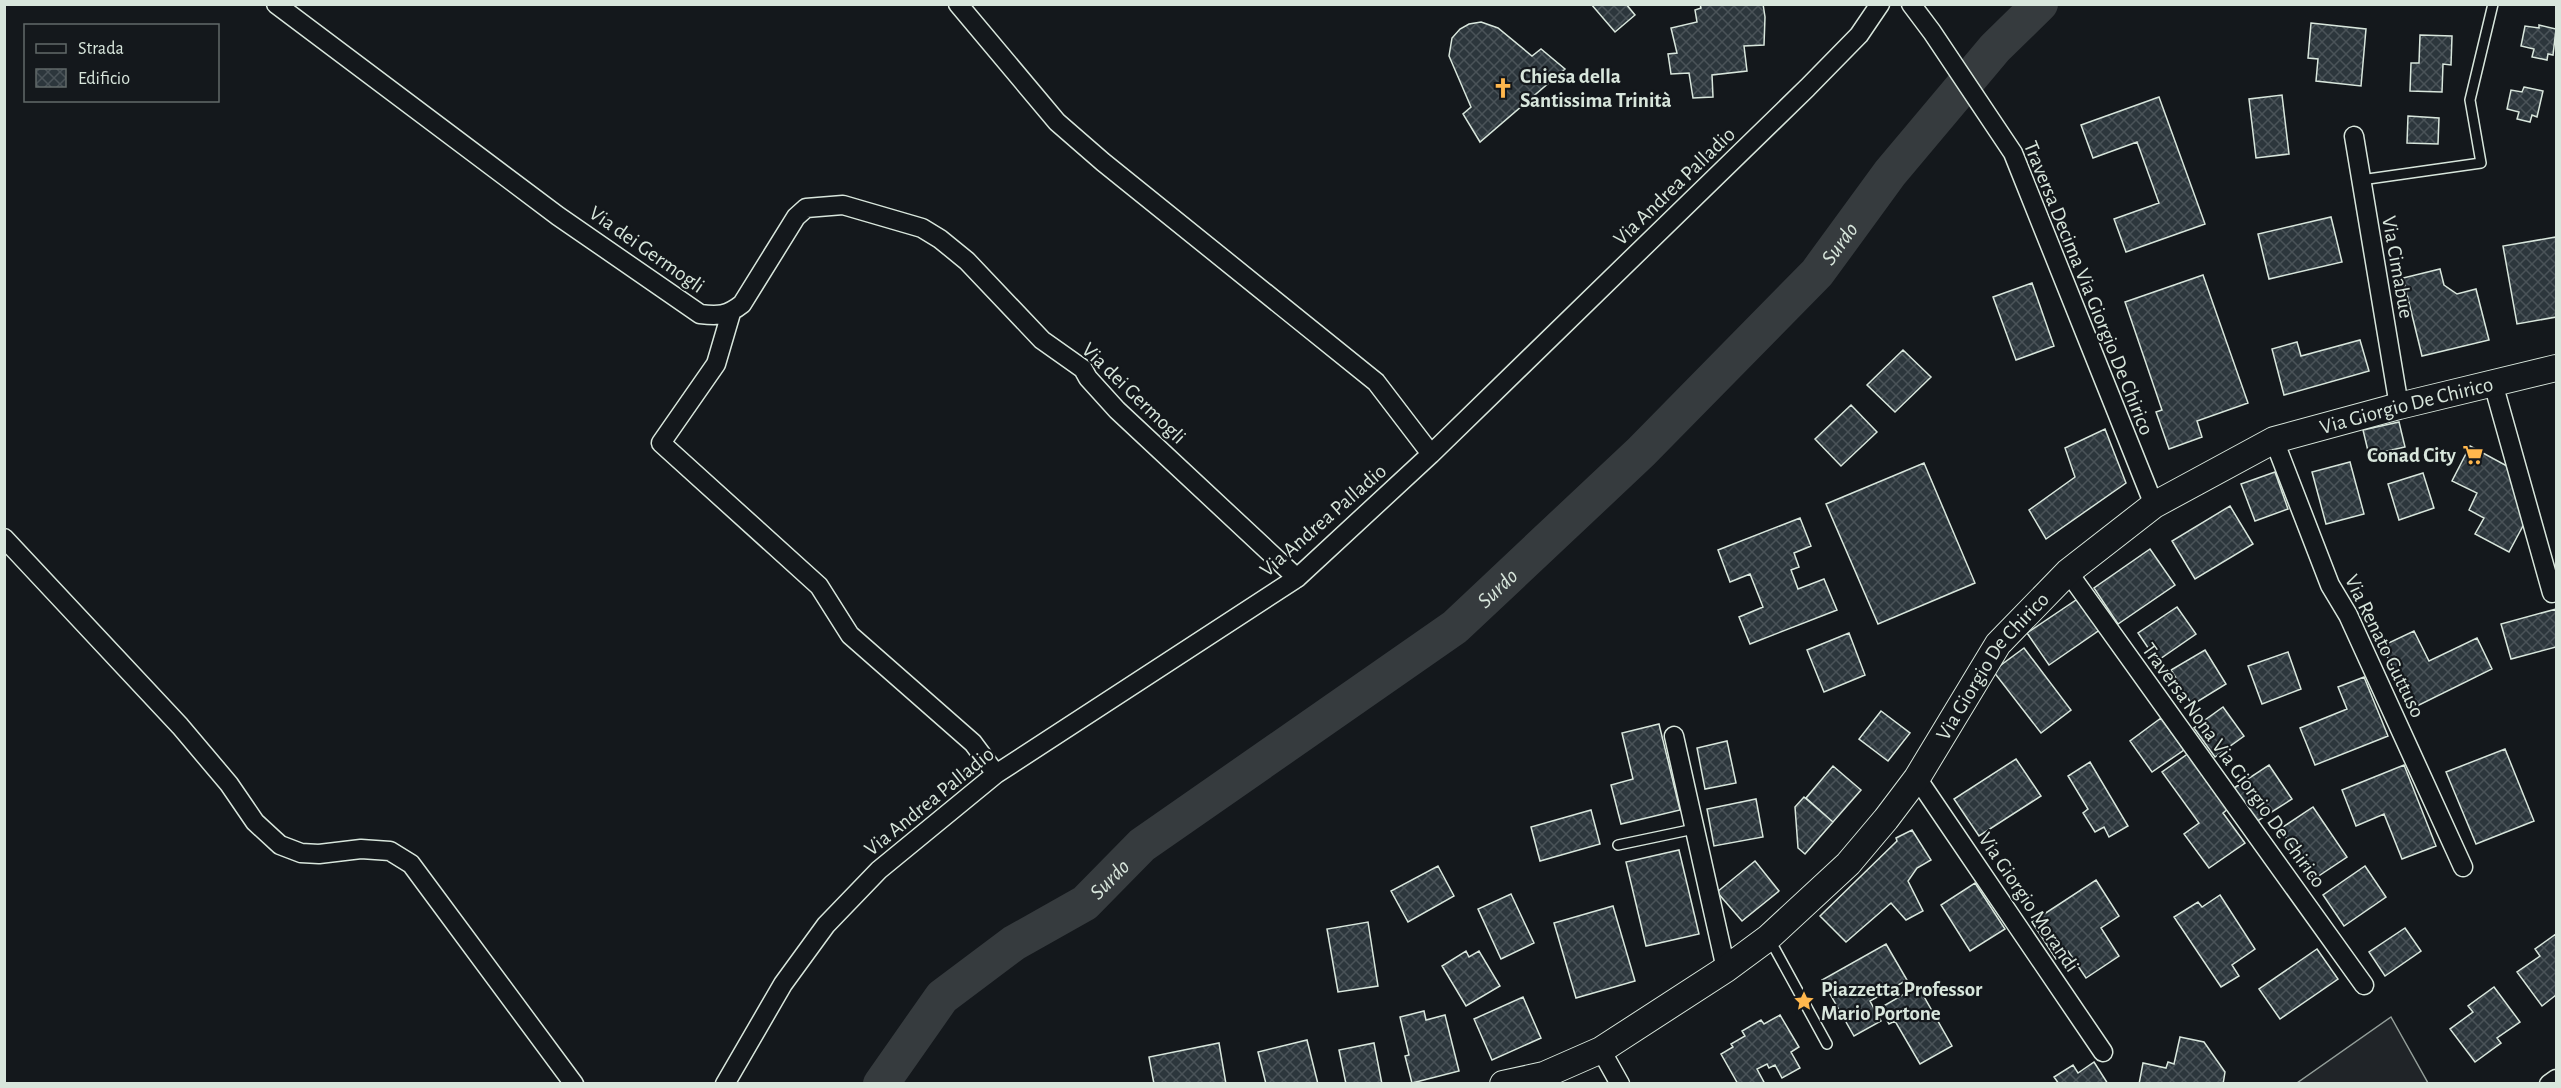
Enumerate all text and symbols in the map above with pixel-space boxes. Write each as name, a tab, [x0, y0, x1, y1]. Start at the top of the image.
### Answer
legend	[24, 24, 219, 102]
text: Strada	[78, 40, 124, 58]
place label: Chiesa della Santissima Trinità	[1520, 66, 1672, 111]
text: Edificio	[78, 70, 130, 88]
church icon: Chiesa della Santissima Trinità	[1491, 76, 1515, 100]
street label: Via Andrea Palladio	[1610, 123, 1739, 249]
street label: Traversa Decima Via Giorgio De Chirico	[2020, 138, 2157, 438]
street label: Via dei Germogli	[585, 202, 708, 297]
street label: Via Cimabue	[2378, 214, 2417, 320]
water label: Surdo	[1817, 219, 1862, 269]
street label: Via dei Germogli	[1078, 339, 1190, 448]
street label: Via Giorgio De Chirico	[2318, 374, 2495, 438]
supermarket icon: Conad City	[2461, 443, 2485, 467]
place label: Conad City	[2367, 445, 2457, 466]
street label: Via Andrea Palladio	[1256, 460, 1390, 581]
water label: Surdo	[1473, 564, 1522, 612]
street label: Via Renato Guttuso	[2341, 571, 2428, 721]
street label: Via Giorgio De Chirico	[1932, 589, 2053, 744]
street label: Traversa Nona Via Giorgio De Chirico	[2138, 639, 2329, 891]
street label: Via Andrea Palladio	[861, 743, 998, 860]
street label: Via Giorgio Morandi	[1974, 829, 2083, 976]
water label: Surdo	[1086, 855, 1134, 903]
place label: Piazzetta Professor Mario Portone	[1821, 979, 1983, 1024]
place icon: Piazzetta Professor Mario Portone	[1792, 989, 1816, 1013]

